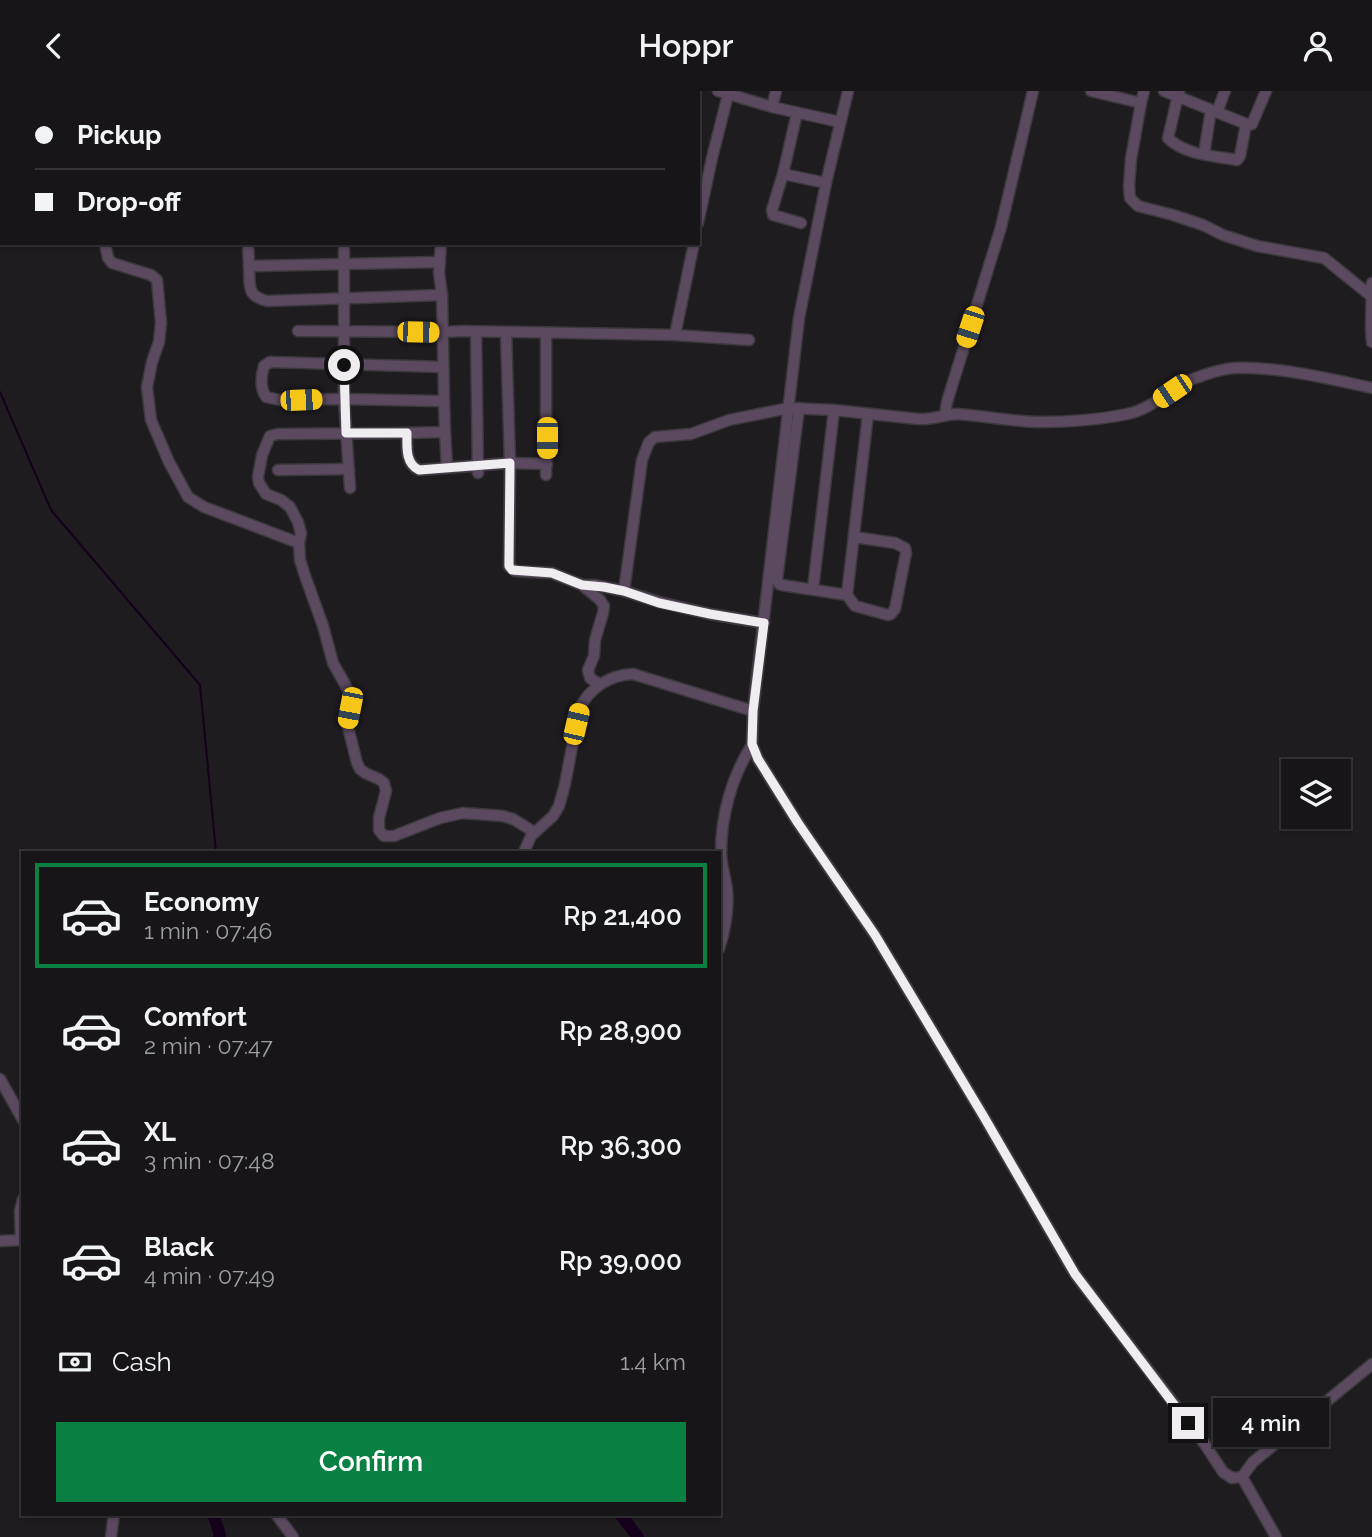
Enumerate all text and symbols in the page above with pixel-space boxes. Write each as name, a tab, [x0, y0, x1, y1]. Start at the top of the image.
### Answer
icon: back	[35, 27, 73, 65]
text: Hoppr	[639, 27, 733, 64]
icon: person	[1299, 27, 1337, 65]
text: Pickup	[77, 120, 162, 150]
text: Drop-off	[77, 187, 181, 217]
car	[954, 304, 987, 350]
car	[397, 321, 440, 343]
route start	[328, 349, 360, 381]
car	[1149, 371, 1196, 411]
car	[280, 389, 323, 411]
car	[537, 417, 558, 459]
car	[336, 685, 365, 731]
car	[562, 701, 591, 747]
map controls	[1281, 759, 1351, 829]
button: layers	[1281, 759, 1351, 829]
icon: car	[60, 884, 123, 947]
text: Economy	[144, 887, 259, 917]
text: Rp 21,400	[563, 901, 682, 931]
text: 1 min · 07:46	[144, 917, 272, 944]
icon: car	[60, 999, 123, 1062]
text: Comfort	[144, 1002, 247, 1032]
text: Rp 28,900	[559, 1016, 682, 1046]
text: 2 min · 07:47	[144, 1032, 273, 1059]
icon: car	[60, 1114, 123, 1177]
text: XL	[144, 1117, 176, 1147]
text: Rp 36,300	[560, 1131, 682, 1161]
text: 3 min · 07:48	[144, 1147, 275, 1174]
icon: car	[60, 1229, 123, 1292]
text: Black	[144, 1232, 214, 1262]
text: Rp 39,000	[559, 1246, 682, 1276]
text: 4 min · 07:49	[144, 1262, 275, 1289]
icon: cash	[56, 1343, 94, 1381]
text: Cash	[112, 1347, 172, 1377]
text: 1.4 km	[620, 1348, 686, 1375]
callout: 4 min	[1212, 1399, 1328, 1447]
route end	[1172, 1407, 1204, 1439]
text: 4 min	[1241, 1409, 1301, 1436]
button: Confirm	[56, 1422, 686, 1502]

